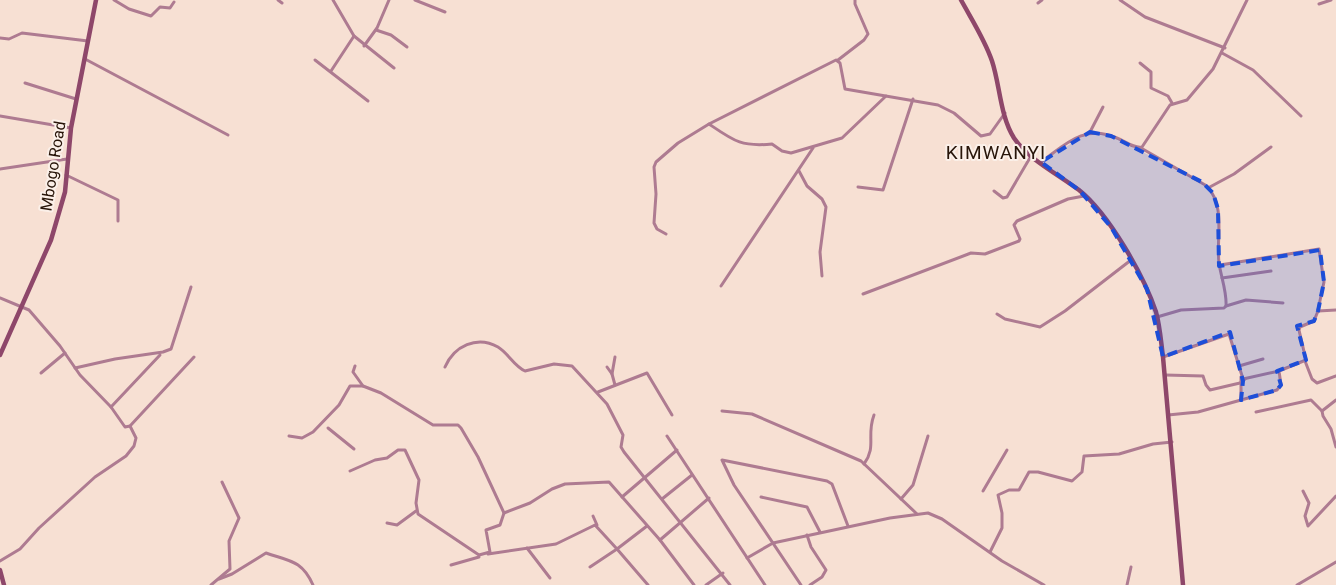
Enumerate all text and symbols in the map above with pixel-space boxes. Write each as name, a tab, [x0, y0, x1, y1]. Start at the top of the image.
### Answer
street label: Mbogo Road	[37, 120, 69, 212]
district label: KIMWANYI	[946, 141, 1046, 164]

